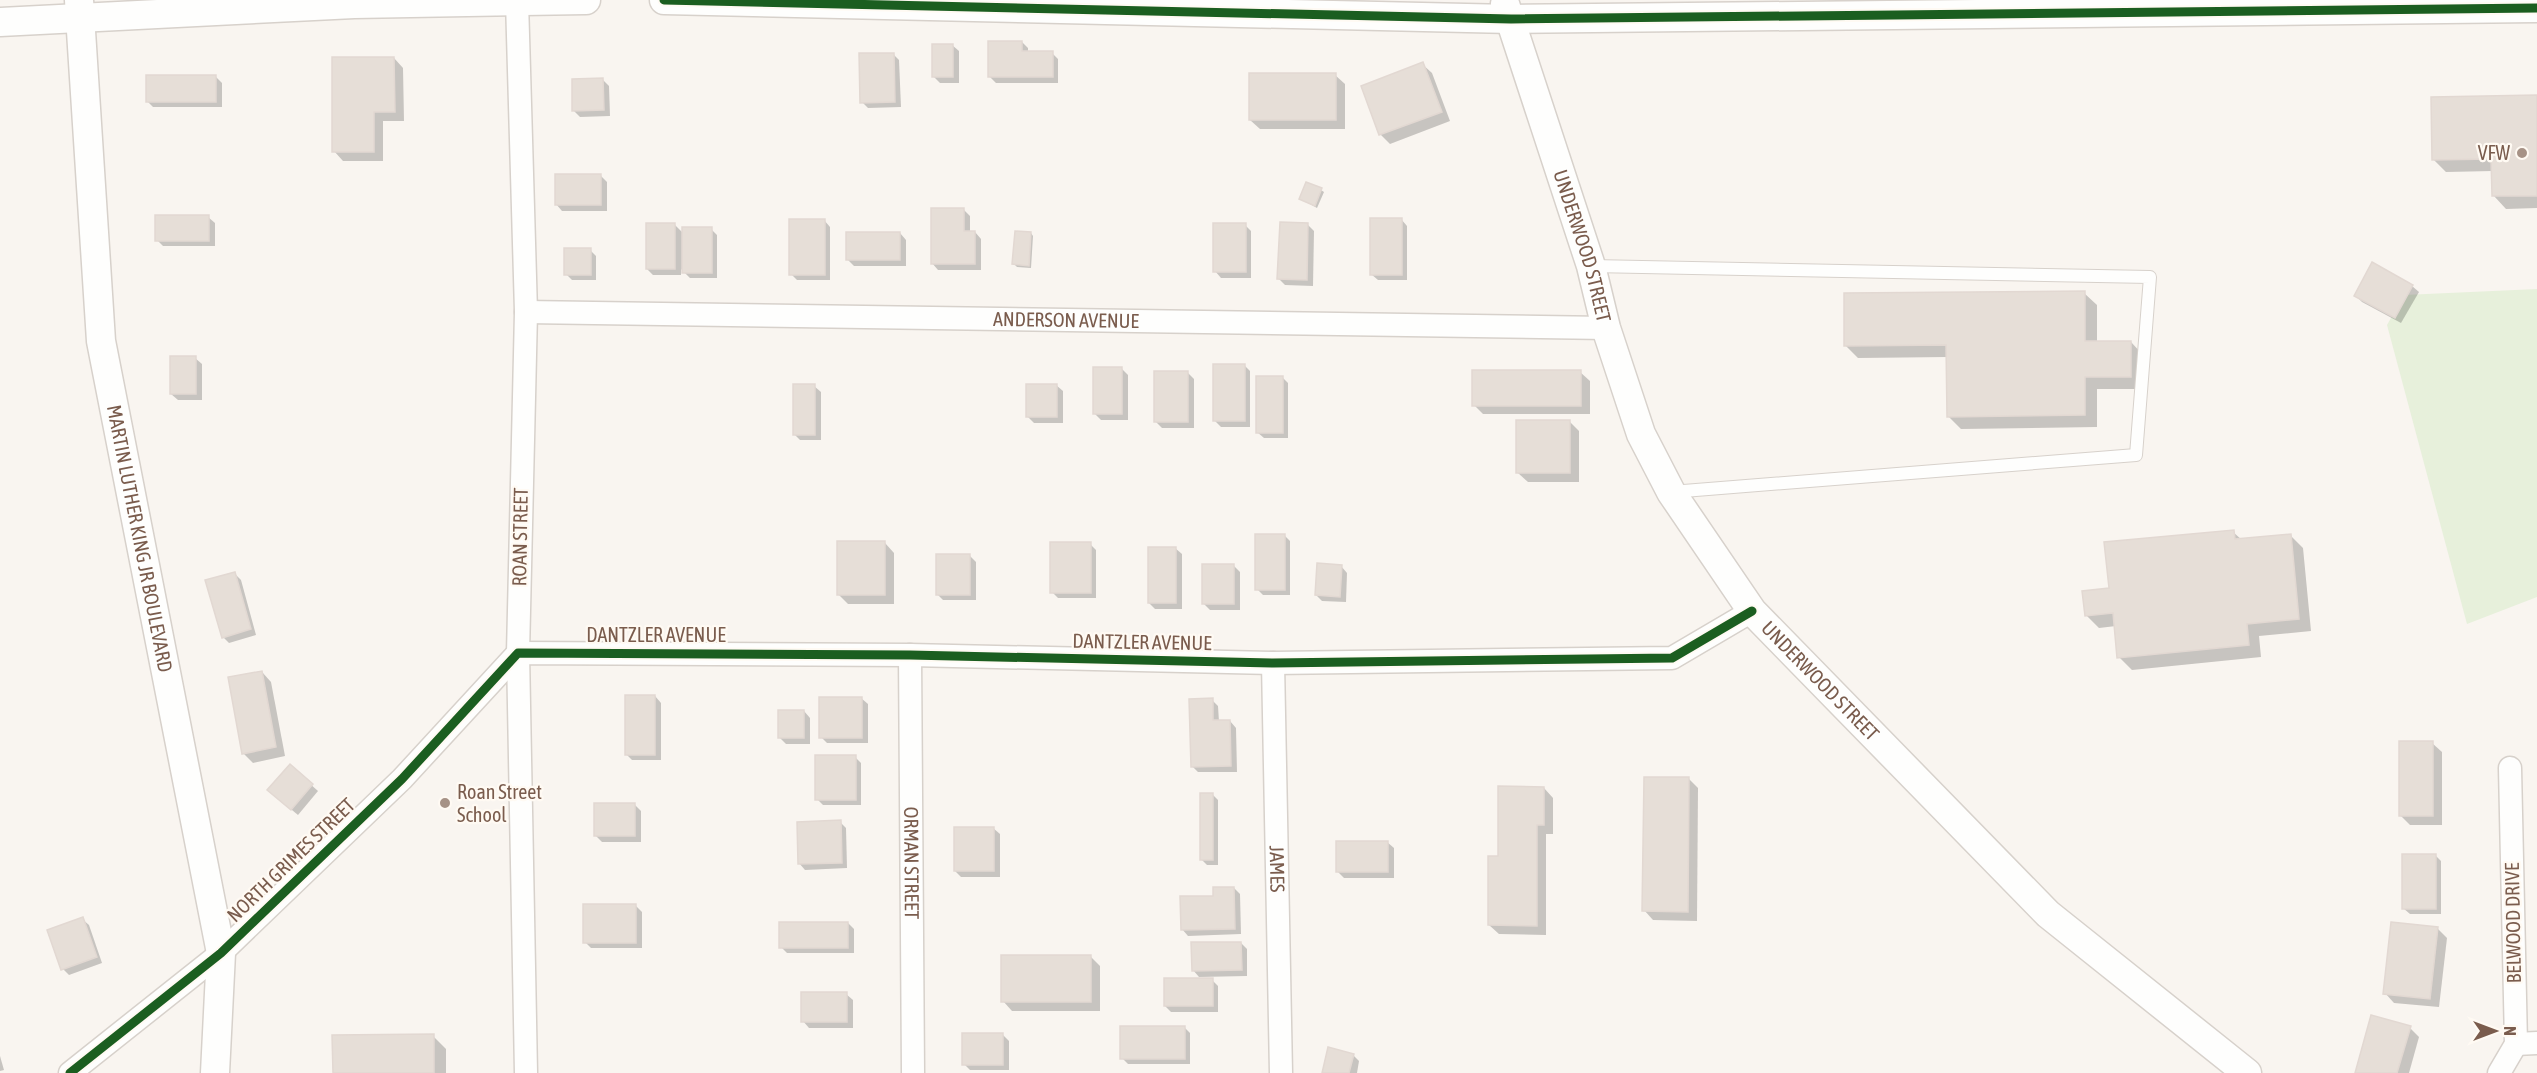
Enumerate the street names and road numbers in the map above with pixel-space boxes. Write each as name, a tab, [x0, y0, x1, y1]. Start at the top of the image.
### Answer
street label: UNDERWOOD STREET	[1549, 167, 1616, 324]
street label: ANDERSON AVENUE	[993, 307, 1140, 332]
street label: MARTIN LUTHER KING JR BOULEVARD	[103, 403, 178, 674]
street label: ROAN STREET	[507, 487, 532, 587]
street label: UNDERWOOD STREET	[1757, 616, 1884, 745]
street label: DANTZLER AVENUE	[586, 623, 726, 646]
street label: DANTZLER AVENUE	[1072, 629, 1212, 654]
street label: NORTH GRIMES STREET	[222, 793, 359, 926]
street label: ORMAN STREET	[900, 807, 924, 920]
street label: JAMES	[1266, 845, 1289, 892]
street label: BELWOOD DRIVE	[2500, 862, 2525, 984]

